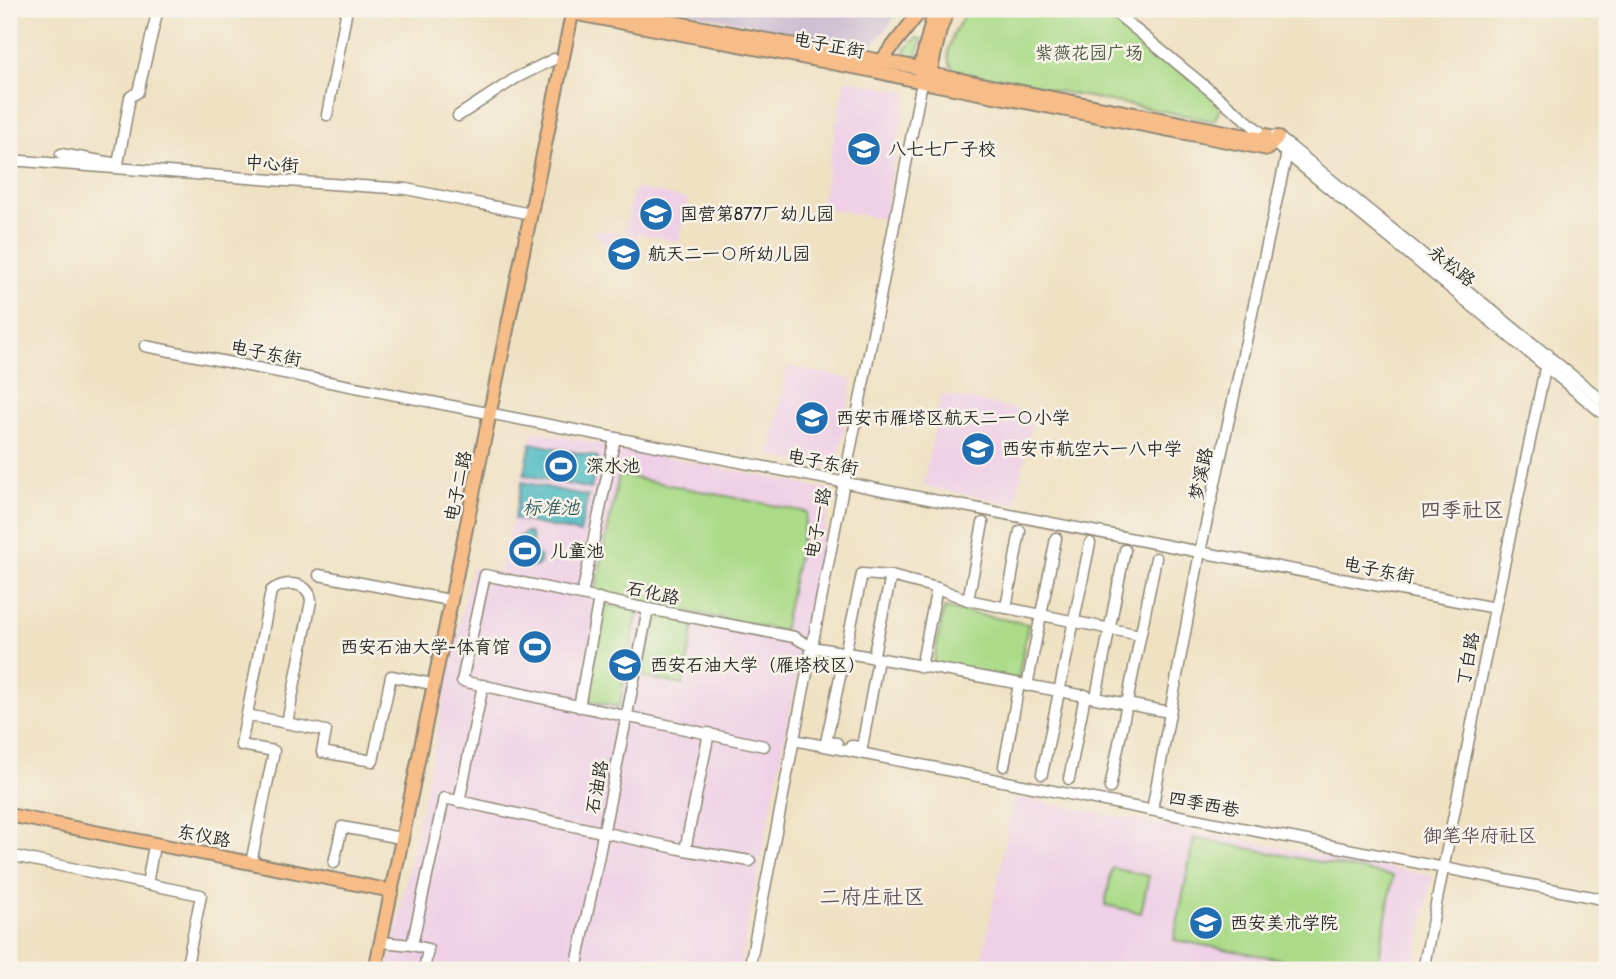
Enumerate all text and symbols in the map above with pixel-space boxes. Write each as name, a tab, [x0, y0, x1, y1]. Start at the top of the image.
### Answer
street label: 电子正街	[791, 27, 866, 64]
park label: 紫薇花园广场	[1035, 42, 1143, 65]
school or university icon: 八七七厂子校	[845, 130, 883, 168]
place label: 八七七厂子校	[888, 138, 996, 161]
street label: 中心街	[244, 151, 300, 178]
school or university icon: 国营第877厂幼儿园	[637, 195, 675, 233]
place label: 国营第877厂幼儿园	[680, 203, 834, 226]
school or university icon: 航天二一〇所幼儿园	[605, 235, 643, 273]
street label: 永松路	[1423, 240, 1480, 292]
place label: 航天二一〇所幼儿园	[648, 243, 810, 266]
street label: 电子东街	[228, 335, 303, 372]
school or university icon: 西安市雁塔区航天二一〇小学	[793, 399, 831, 437]
place label: 西安市雁塔区航天二一〇小学	[836, 407, 1070, 430]
school or university icon: 西安市航空六一八中学	[959, 430, 997, 468]
place label: 西安市航空六一八中学	[1002, 438, 1182, 461]
street label: 电子东街	[785, 444, 860, 481]
street label: 梦溪路	[1185, 445, 1218, 503]
sports icon: 深水池	[542, 447, 580, 485]
street label: 电子二路	[440, 448, 477, 524]
place label: 深水池	[586, 455, 640, 478]
street label: 电子一路	[800, 486, 837, 561]
water label: 标准池	[522, 496, 580, 520]
district label: 四季社区	[1420, 497, 1504, 524]
sports icon: 儿童池	[506, 532, 544, 570]
place label: 儿童池	[550, 540, 604, 563]
street label: 电子东街	[1341, 552, 1416, 589]
street label: 石化路	[624, 577, 682, 610]
sports icon: 西安石油大学-体育馆	[516, 628, 554, 666]
street label: 丁白路	[1452, 630, 1485, 688]
place label: 西安石油大学-体育馆	[340, 636, 510, 659]
school or university icon: 西安石油大学（雁塔校区）	[606, 646, 644, 684]
place label: 西安石油大学（雁塔校区）	[650, 654, 866, 677]
street label: 石油路	[581, 758, 614, 816]
street label: 四季西巷	[1166, 786, 1241, 823]
street label: 东仪路	[175, 820, 233, 853]
district label: 御笔华府社区	[1423, 824, 1537, 848]
district label: 二府庄社区	[820, 884, 925, 911]
school or university icon: 西安美术学院	[1187, 904, 1225, 942]
place label: 西安美术学院	[1230, 912, 1338, 935]

